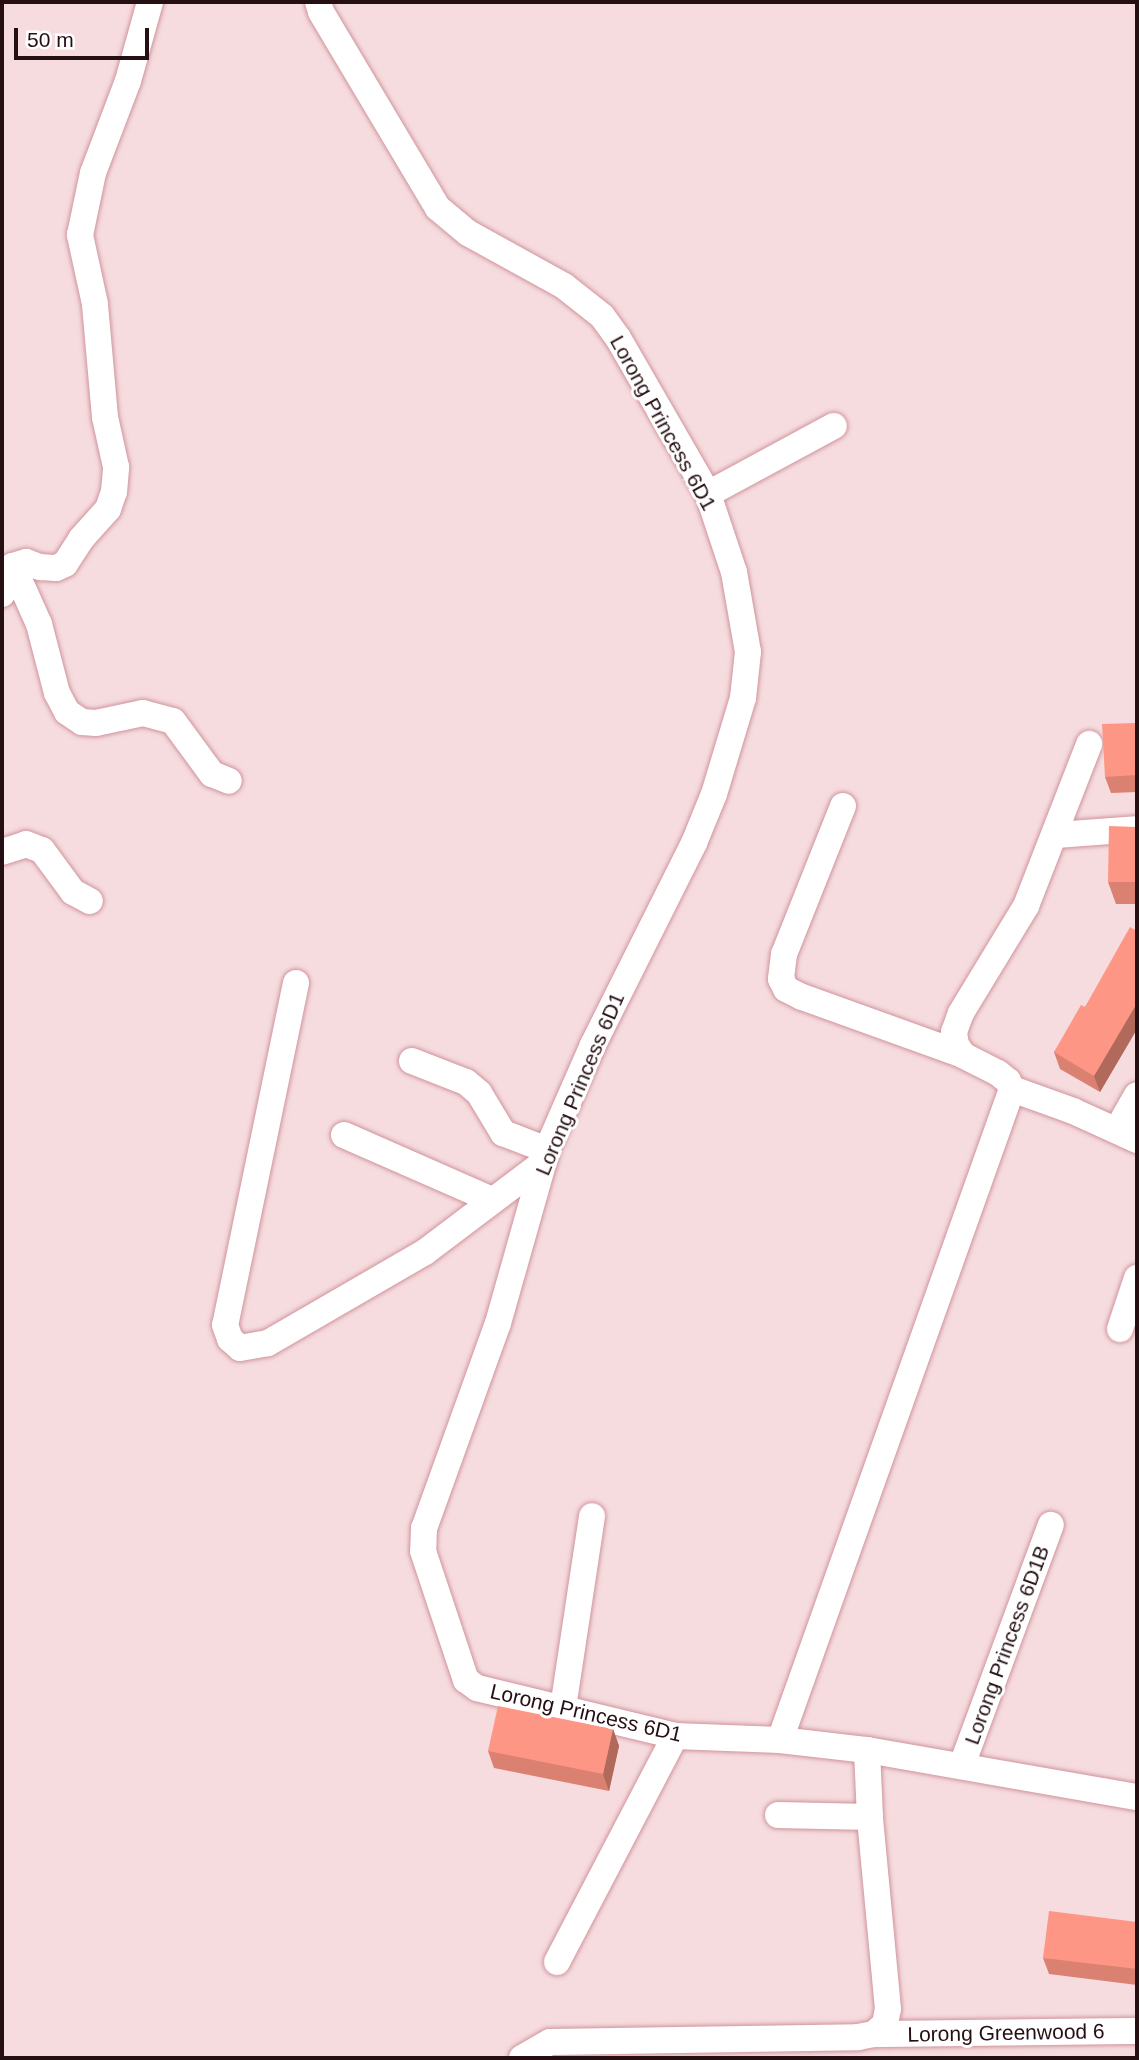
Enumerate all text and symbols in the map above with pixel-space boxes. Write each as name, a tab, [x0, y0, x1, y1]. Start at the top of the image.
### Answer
scale bar	[18, 14, 152, 58]
text: 50 m	[27, 28, 74, 51]
street label: Lorong Princess 6D1	[604, 331, 722, 515]
street label: Lorong Princess 6D1	[530, 989, 630, 1179]
street label: Lorong Princess 6D1B	[959, 1542, 1055, 1748]
street label: Lorong Princess 6D1	[488, 1679, 684, 1747]
street label: Lorong Greenwood 6	[907, 2019, 1105, 2047]

